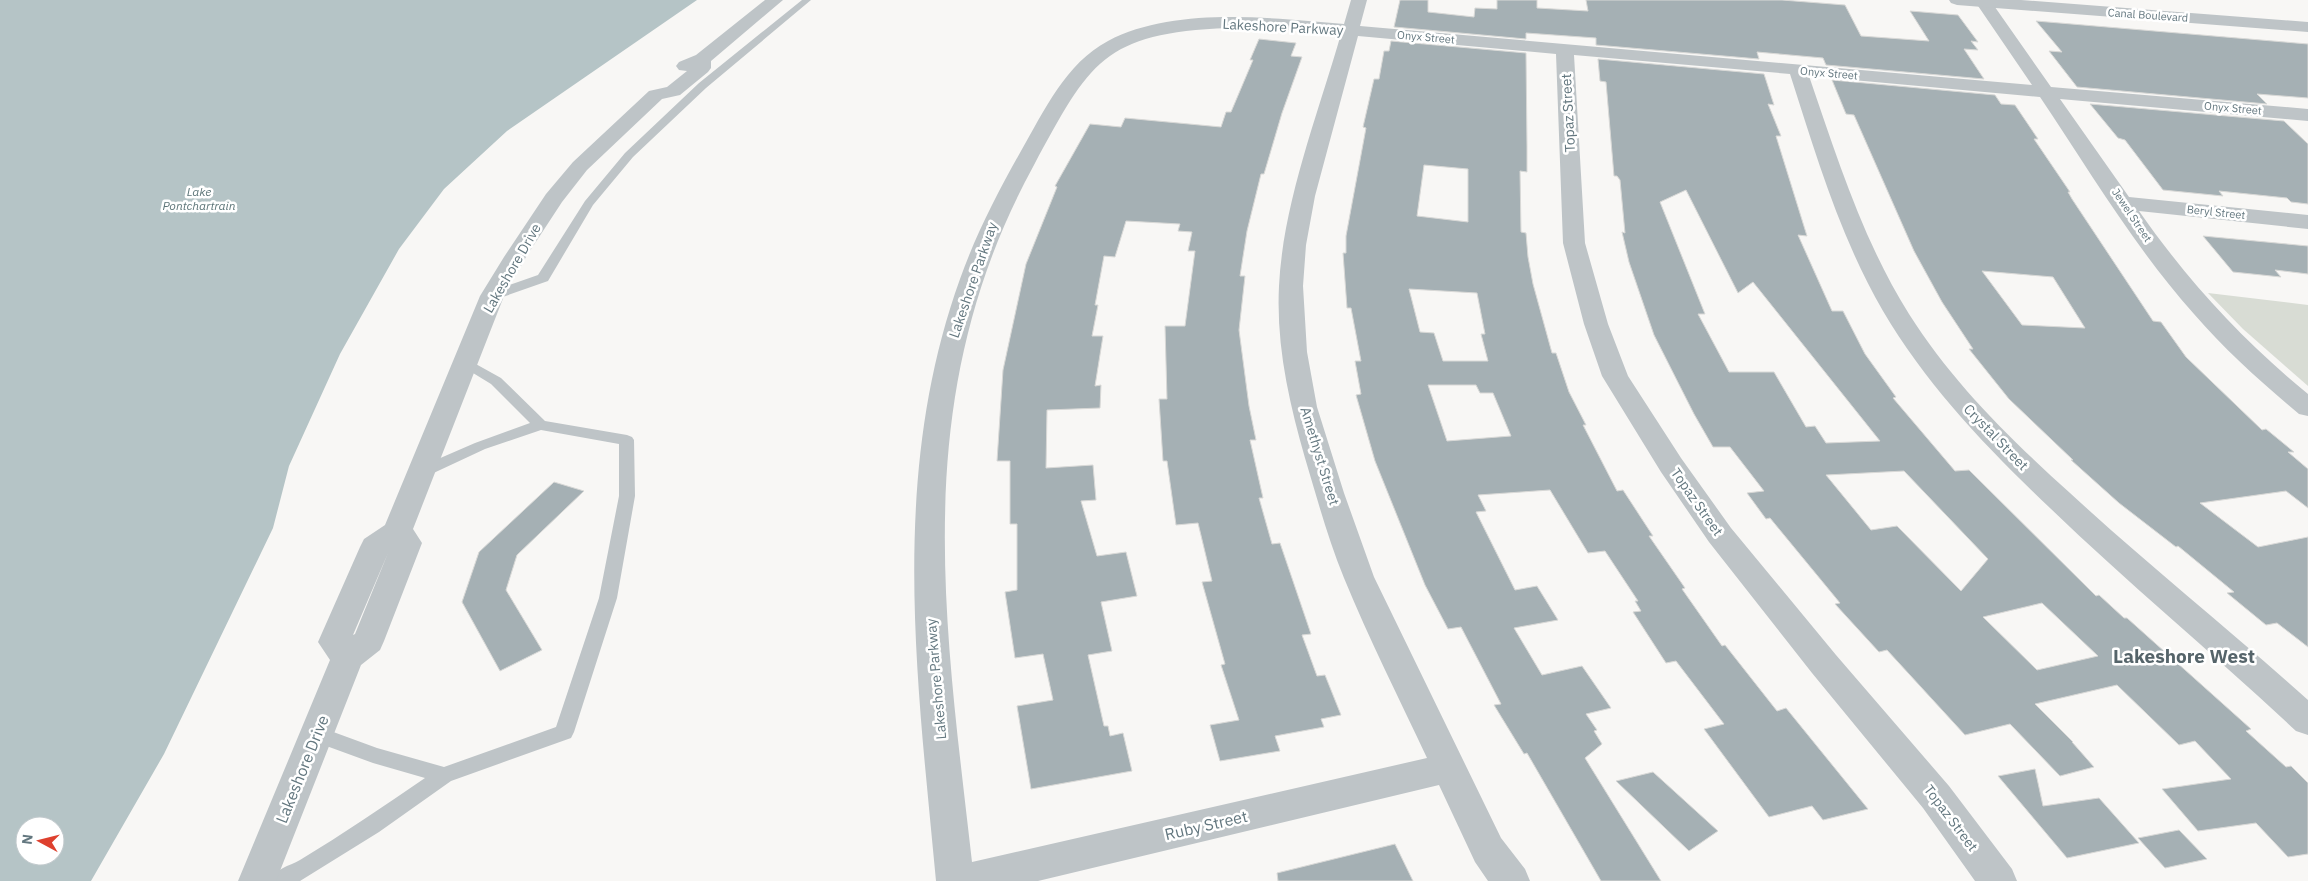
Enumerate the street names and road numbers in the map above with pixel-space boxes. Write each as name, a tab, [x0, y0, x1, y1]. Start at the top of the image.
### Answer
street label: Canal Boulevard	[2107, 5, 2189, 25]
street label: Lakeshore Parkway	[1222, 15, 1344, 39]
street label: Onyx Street	[1397, 28, 1456, 47]
street label: Onyx Street	[1800, 64, 1859, 83]
street label: Topaz Street	[1557, 73, 1579, 153]
street label: Onyx Street	[2204, 99, 2263, 118]
street label: Jewel Street	[2109, 185, 2155, 245]
street label: Beryl Street	[2186, 202, 2246, 222]
street label: Lakeshore Drive	[479, 220, 545, 316]
street label: Lakeshore Parkway	[945, 220, 1001, 340]
street label: Crystal Street	[1960, 400, 2032, 474]
street label: Amethyst Street	[1296, 405, 1344, 507]
street label: Topaz Street	[1667, 465, 1727, 539]
street label: Lakeshore Parkway	[922, 618, 950, 740]
street label: Lakeshore Drive	[271, 712, 333, 826]
street label: Topaz Street	[1920, 781, 1982, 855]
street label: Ruby Street	[1163, 806, 1249, 844]

